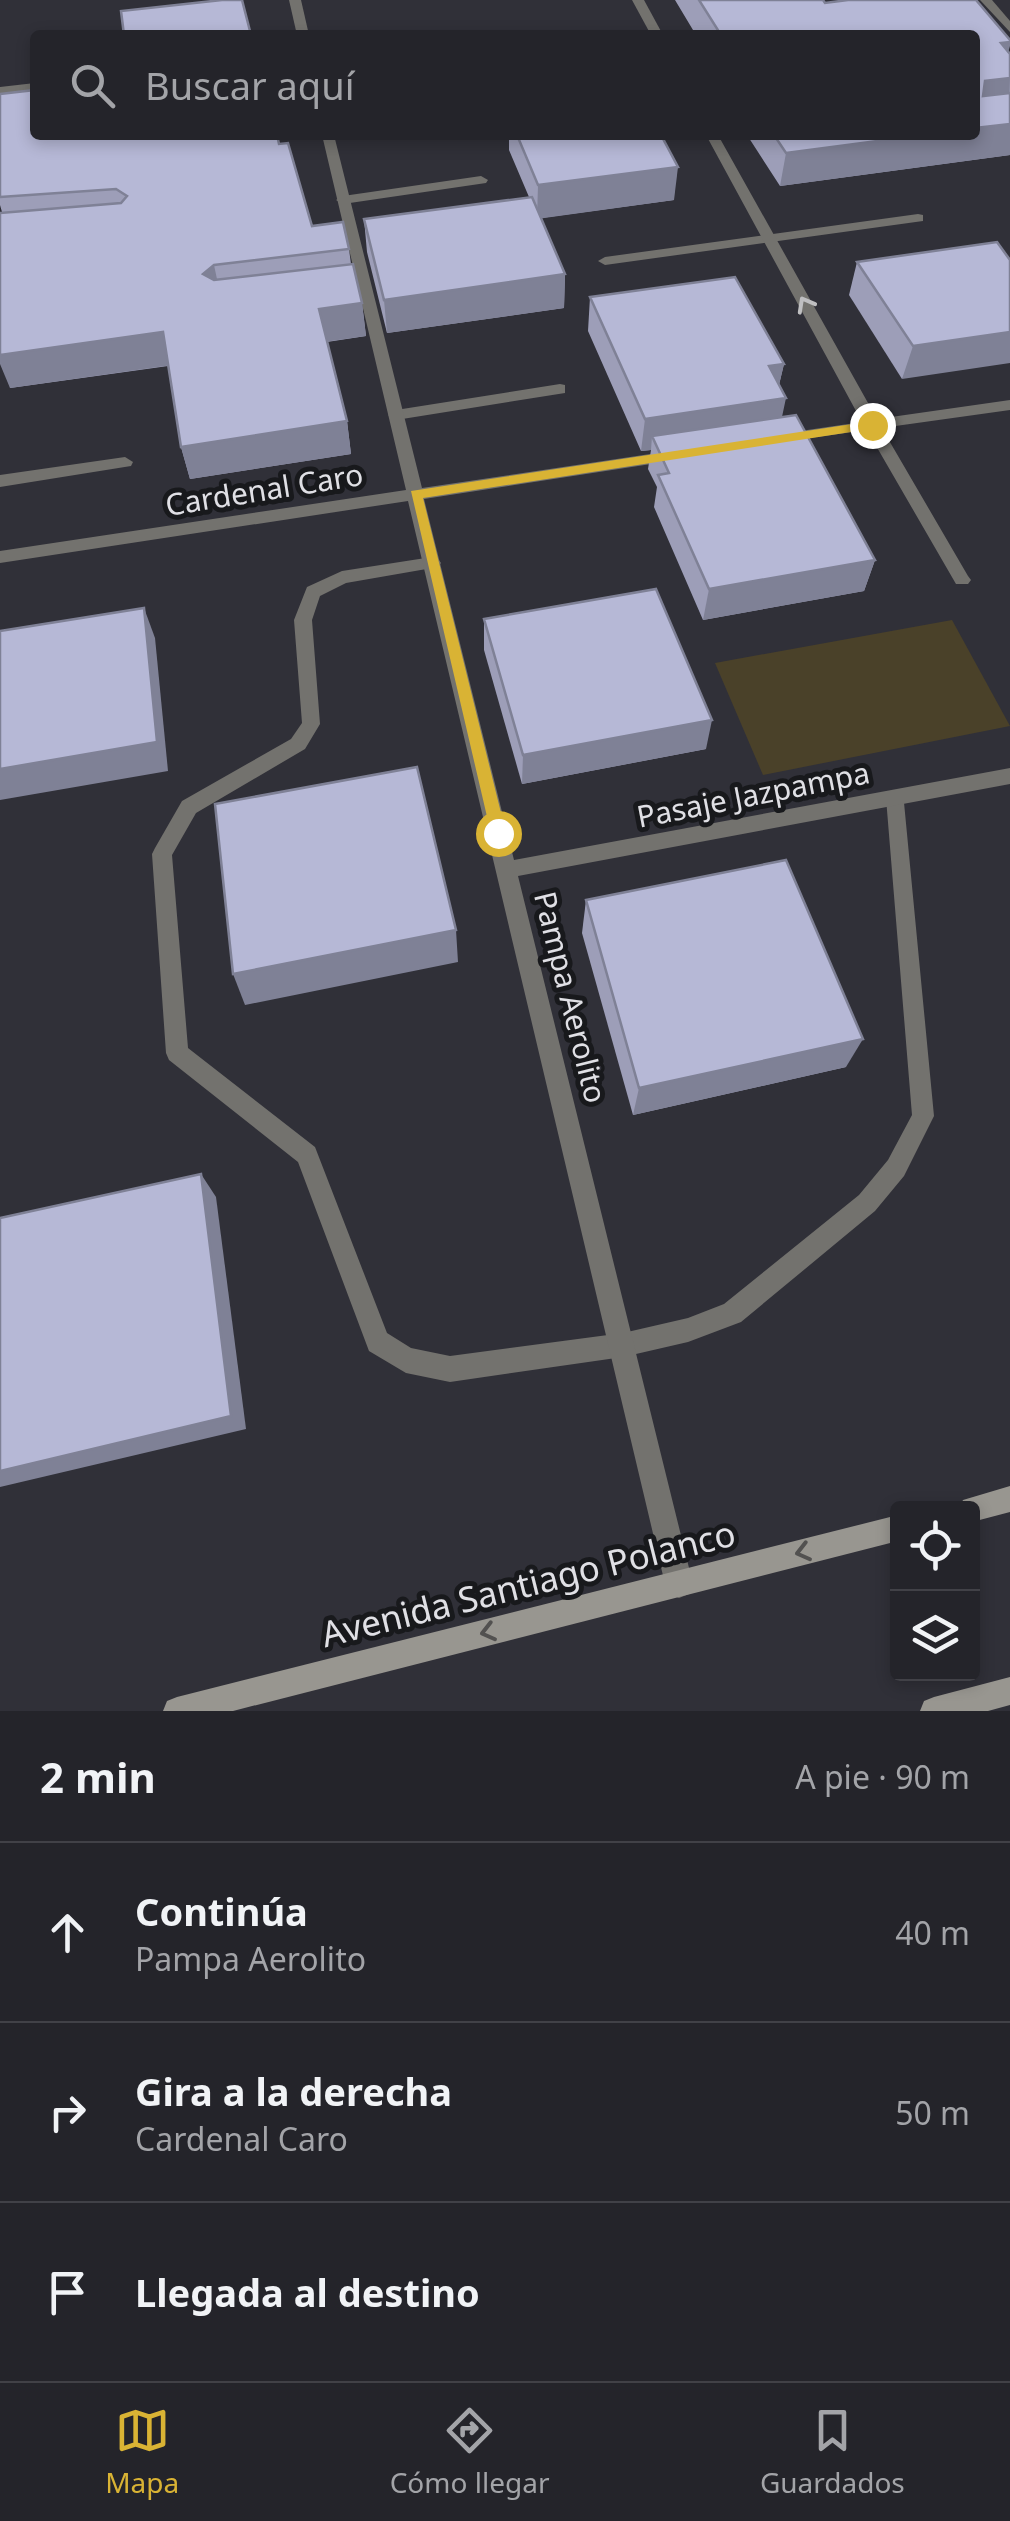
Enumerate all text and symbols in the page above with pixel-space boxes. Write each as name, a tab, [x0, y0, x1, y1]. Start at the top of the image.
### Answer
search box	[30, 30, 980, 140]
icon: search	[65, 58, 120, 113]
text: Buscar aquí	[145, 59, 355, 111]
one-way arrow	[797, 296, 817, 314]
route end	[850, 403, 896, 449]
street label: Cardenal Caro	[162, 453, 366, 525]
street label: Pasaje Jazpampa	[633, 751, 873, 837]
route start	[476, 811, 522, 857]
street label: Pampa Aerolito	[525, 887, 617, 1107]
map controls	[890, 1501, 980, 1681]
button: locate	[890, 1501, 980, 1591]
street label: Avenida Santiago Polanco	[316, 1509, 740, 1657]
one-way arrow	[795, 1540, 812, 1561]
button: layers	[890, 1591, 980, 1681]
one-way arrow	[480, 1620, 497, 1641]
text: 2 min	[40, 1748, 156, 1805]
text: A pie · 90 m	[795, 1755, 970, 1798]
text: Continúa	[135, 1885, 308, 1937]
icon: ahead	[40, 1905, 95, 1960]
text: 40 m	[895, 1911, 970, 1954]
text: Pampa Aerolito	[135, 1937, 366, 1980]
text: Gira a la derecha	[135, 2065, 452, 2117]
icon: right	[40, 2085, 95, 2140]
text: 50 m	[895, 2091, 970, 2134]
text: Cardenal Caro	[135, 2117, 348, 2160]
icon: arrive	[40, 2265, 95, 2320]
text: Llegada al destino	[135, 2266, 480, 2318]
tab: Mapa	[105, 2403, 179, 2501]
tab: Cómo llegar	[390, 2403, 549, 2501]
tab: Guardados	[760, 2403, 905, 2501]

